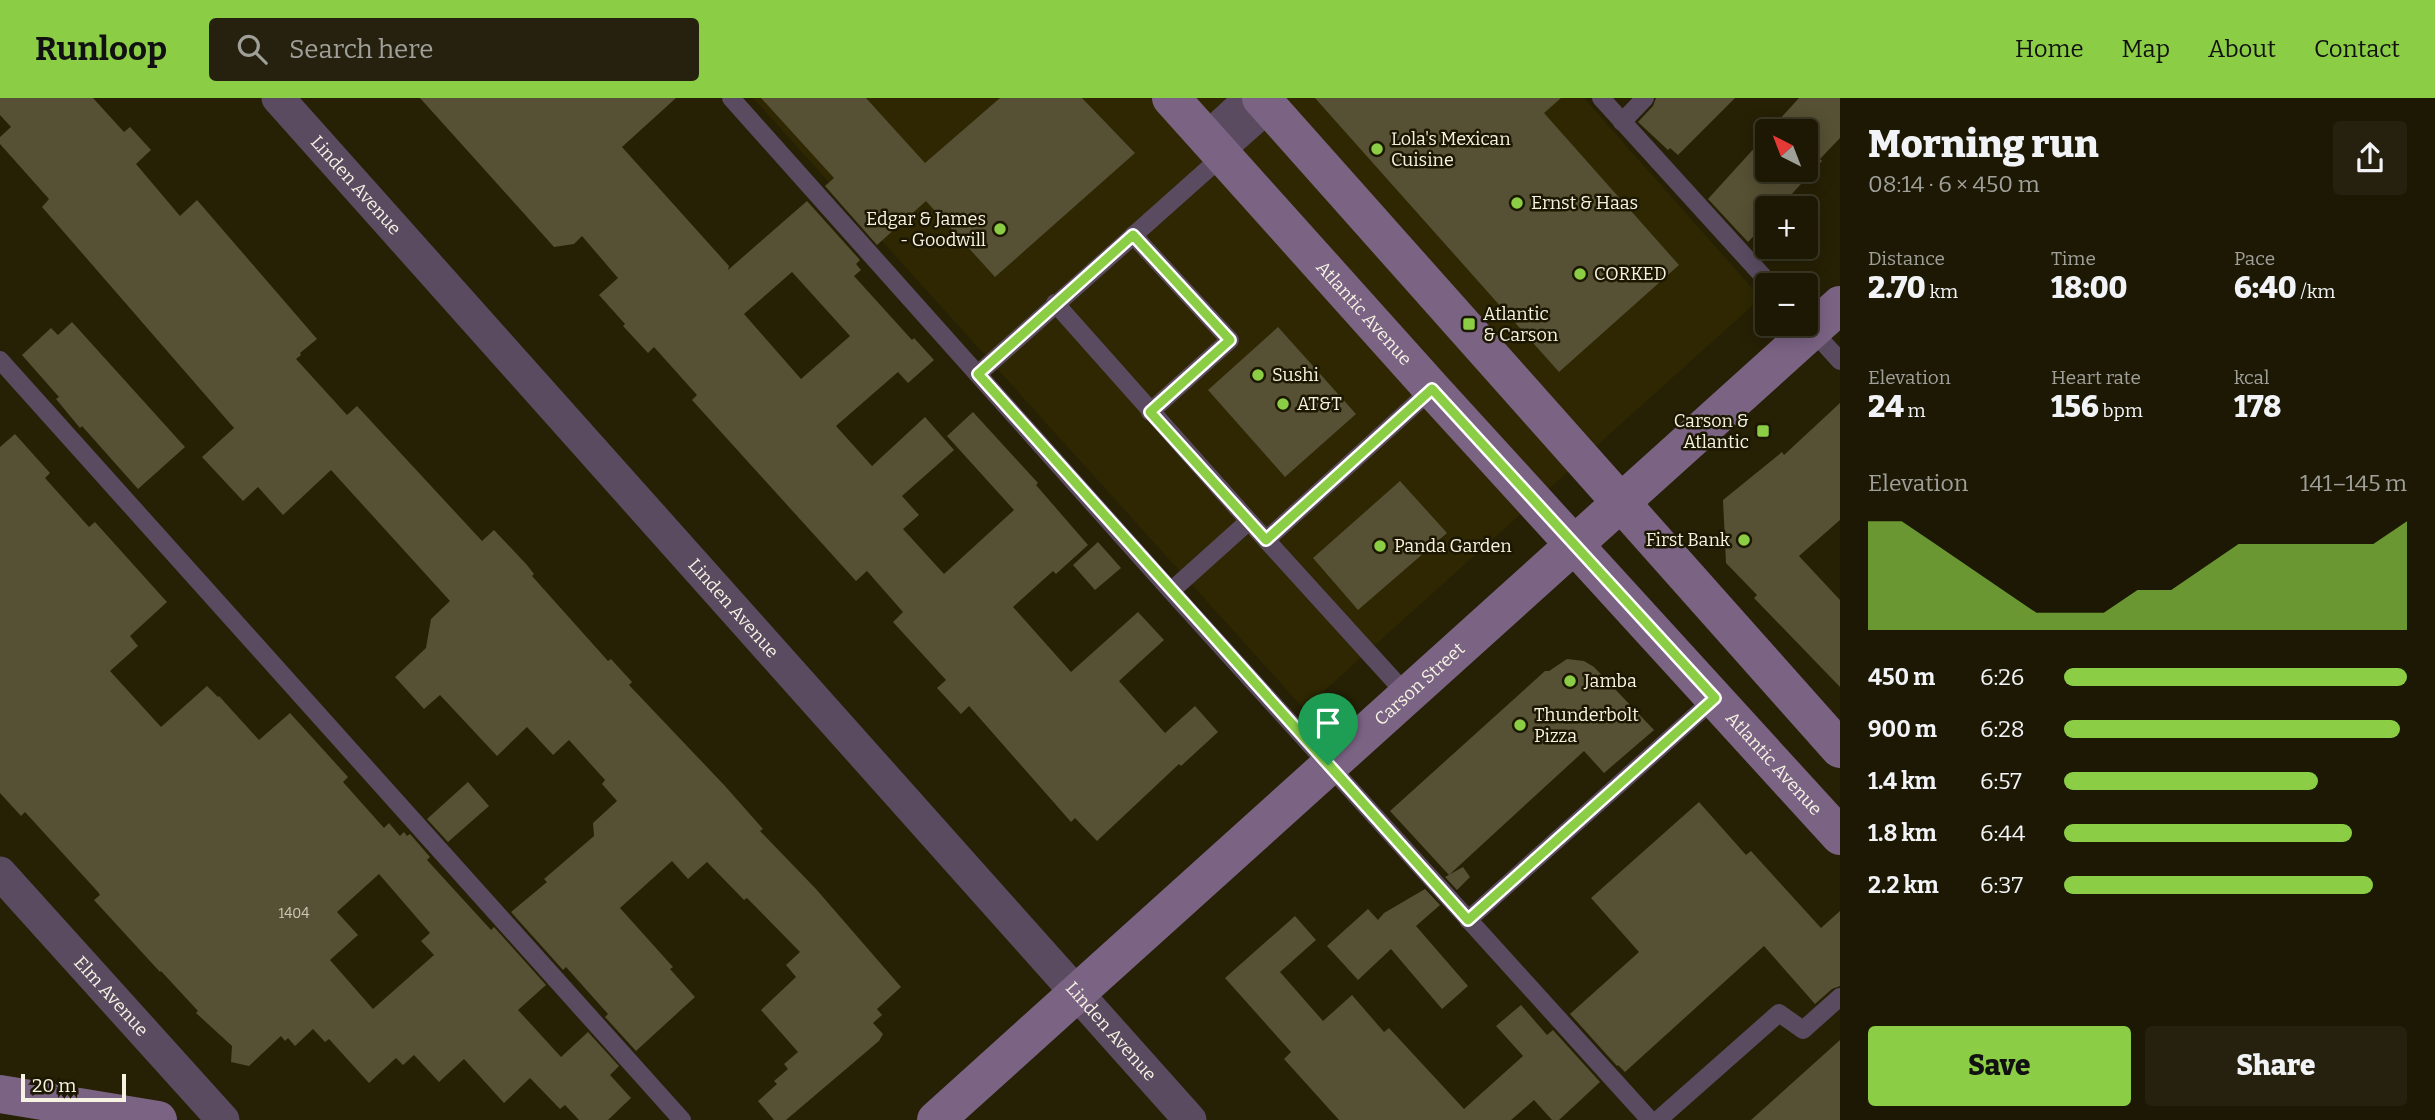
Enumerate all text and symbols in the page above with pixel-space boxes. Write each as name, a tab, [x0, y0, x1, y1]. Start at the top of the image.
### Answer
search box	[209, 18, 699, 81]
text: Runloop	[35, 29, 167, 69]
icon: search	[233, 30, 271, 68]
text: Search here	[289, 34, 433, 65]
text: Home	[2015, 35, 2084, 63]
text: Map	[2122, 35, 2170, 63]
text: About	[2208, 35, 2276, 63]
text: Contact	[2314, 35, 2400, 63]
north arrow	[1755, 119, 1818, 182]
map controls	[1755, 119, 1818, 336]
text: Morning run	[1868, 121, 2099, 167]
button: share	[2333, 121, 2407, 195]
place label: Lola's Mexican Cuisine	[1391, 128, 1511, 171]
street label: Linden Avenue	[306, 131, 406, 239]
marker: Lola's Mexican Cuisine	[1369, 141, 1385, 157]
text: 08:14 · 6 × 450 m	[1868, 170, 2040, 198]
place label: Ernst & Haas	[1531, 192, 1638, 214]
marker: Ernst & Haas	[1509, 195, 1525, 211]
button: +	[1755, 196, 1818, 259]
place label: Edgar & James - Goodwill	[866, 208, 986, 251]
marker: Edgar & James - Goodwill	[992, 221, 1008, 237]
text: Distance	[1868, 247, 1945, 270]
text: Time	[2051, 247, 2096, 270]
text: Pace	[2234, 247, 2275, 270]
street label: Atlantic Avenue	[1311, 256, 1417, 370]
place label: CORKED	[1594, 263, 1667, 285]
marker: CORKED	[1572, 266, 1588, 282]
text: 2.70	[1868, 270, 1926, 306]
text: 18:00	[2051, 270, 2128, 306]
text: 6:40	[2234, 270, 2297, 306]
button: −	[1755, 273, 1818, 336]
text: km	[1926, 280, 1958, 303]
text: /km	[2297, 280, 2335, 303]
place label: Atlantic & Carson	[1483, 303, 1559, 346]
marker: Atlantic & Carson	[1461, 316, 1477, 332]
place label: Sushi	[1272, 364, 1319, 386]
text: Elevation	[1868, 366, 1951, 389]
text: Heart rate	[2051, 366, 2141, 389]
text: kcal	[2234, 366, 2269, 389]
marker: Sushi	[1250, 367, 1266, 383]
text: 24	[1868, 389, 1904, 425]
text: 156	[2051, 389, 2099, 425]
text: 178	[2234, 389, 2281, 425]
place label: AT&T	[1297, 393, 1342, 415]
marker: AT&T	[1275, 396, 1291, 412]
text: m	[1904, 399, 1926, 422]
text: bpm	[2099, 399, 2143, 422]
place label: Carson & Atlantic	[1674, 410, 1749, 453]
marker: Carson & Atlantic	[1755, 423, 1771, 439]
text: Elevation	[1868, 469, 1968, 497]
text: 141–145 m	[2300, 469, 2407, 497]
place label: First Bank	[1646, 529, 1731, 551]
marker: First Bank	[1736, 532, 1752, 548]
place label: Panda Garden	[1394, 535, 1512, 557]
marker: Panda Garden	[1372, 538, 1388, 554]
street label: Linden Avenue	[683, 554, 783, 662]
street label: Carson Street	[1370, 638, 1469, 730]
text: 450 m	[1868, 663, 1935, 691]
text: 6:26	[1980, 663, 2024, 691]
place label: Jamba	[1583, 670, 1637, 692]
marker: Jamba	[1562, 673, 1578, 689]
pin	[1298, 693, 1358, 765]
icon: arrive	[1309, 704, 1347, 742]
place label: Thunderbolt Pizza	[1534, 704, 1639, 747]
street label: Atlantic Avenue	[1721, 707, 1827, 820]
text: 900 m	[1868, 715, 1937, 743]
text: 6:28	[1980, 715, 2025, 743]
marker: Thunderbolt Pizza	[1512, 717, 1528, 733]
text: 1.4 km	[1868, 767, 1936, 795]
text: 6:57	[1980, 767, 2022, 795]
text: 1.8 km	[1868, 819, 1937, 847]
text: 6:44	[1980, 819, 2025, 847]
text: 2.2 km	[1868, 871, 1939, 899]
text: 6:37	[1980, 871, 2023, 899]
house number: 1404	[278, 905, 310, 922]
street label: Elm Avenue	[69, 952, 153, 1041]
street label: Linden Avenue	[1061, 977, 1161, 1085]
button: Save	[1868, 1026, 2131, 1106]
button: Share	[2145, 1026, 2407, 1106]
scale bar	[21, 1071, 126, 1103]
text: 20 m	[32, 1074, 76, 1097]

